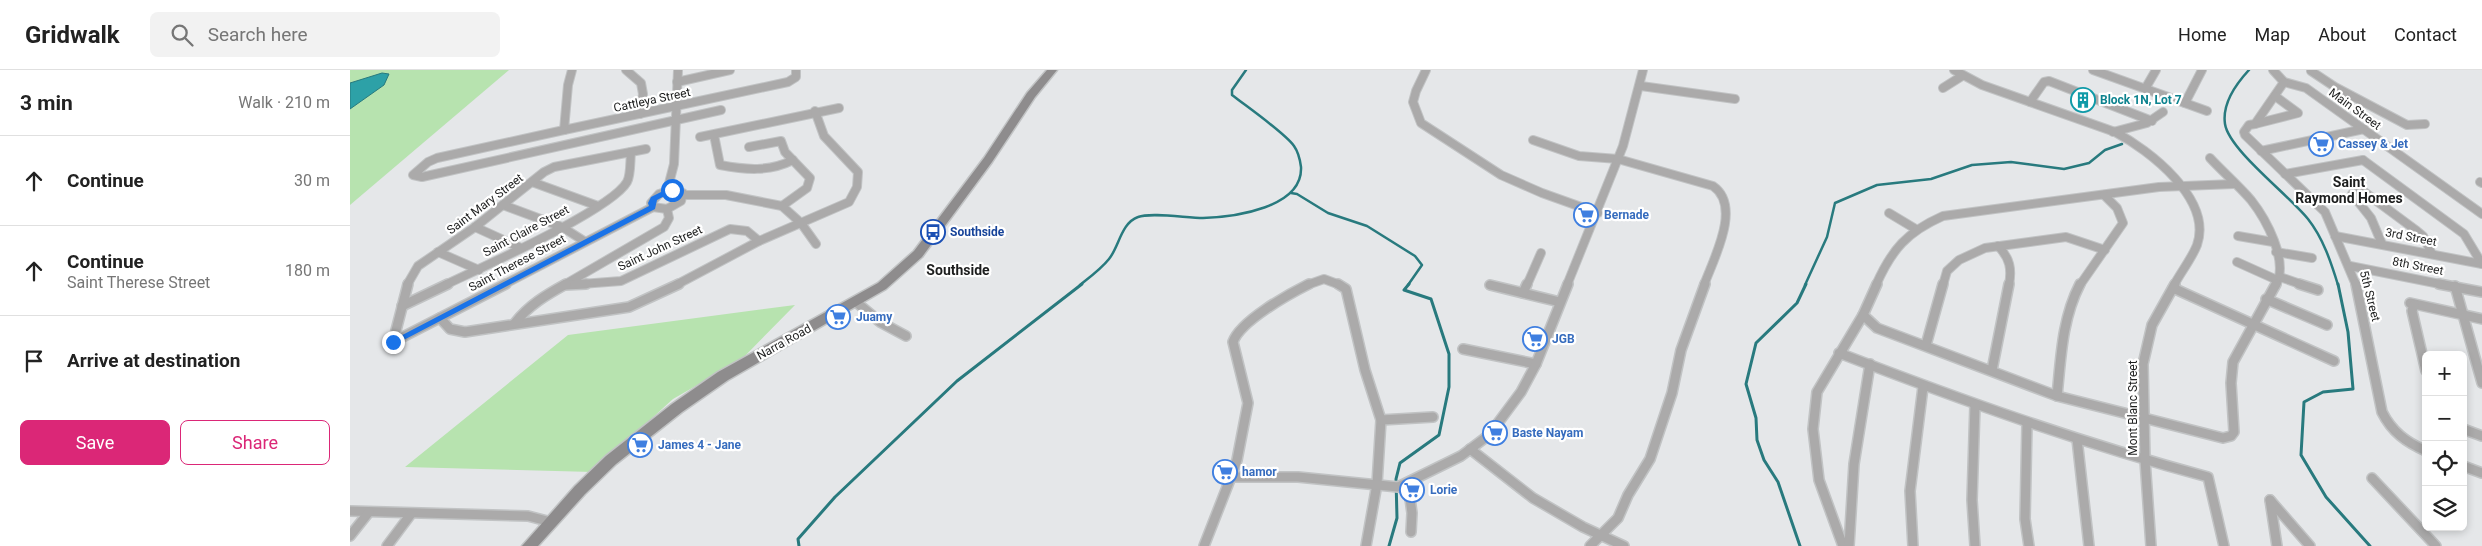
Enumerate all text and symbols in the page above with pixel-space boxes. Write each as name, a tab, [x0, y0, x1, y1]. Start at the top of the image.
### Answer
search box	[150, 12, 500, 57]
text: Gridwalk	[25, 21, 120, 49]
icon: search	[168, 21, 196, 49]
text: Search here	[208, 23, 308, 46]
text: Home	[2178, 24, 2227, 45]
text: Map	[2255, 24, 2290, 45]
text: About	[2318, 24, 2366, 45]
text: Contact	[2394, 24, 2457, 45]
street label: Cattleya Street	[612, 85, 692, 115]
street label: Main Street	[2326, 85, 2384, 133]
building icon: Block 1N, Lot 7	[2070, 87, 2096, 113]
text: 3 min	[20, 91, 73, 115]
text: Walk · 210 m	[238, 93, 330, 112]
place label: Block 1N, Lot 7	[2100, 93, 2182, 107]
supermarket icon: Cassey & Jet	[2308, 131, 2334, 157]
place label: Cassey & Jet	[2338, 137, 2408, 151]
icon: ahead	[20, 167, 48, 195]
text: Continue	[67, 169, 144, 192]
text: 30 m	[294, 171, 330, 190]
street label: Saint Mary Street	[444, 171, 526, 237]
district label: Saint Raymond Homes	[2295, 174, 2403, 206]
route start	[661, 179, 684, 202]
street label: Saint Claire Street	[481, 202, 571, 260]
supermarket icon: Bernade	[1573, 202, 1599, 228]
place label: Bernade	[1604, 208, 1649, 222]
bus stop icon: Southside	[920, 219, 946, 245]
street label: Saint John Street	[616, 222, 704, 274]
place label: Southside	[950, 225, 1005, 239]
street label: 3rd Street	[2384, 225, 2438, 249]
street label: Saint Therese Street	[466, 232, 568, 294]
text: Continue	[67, 250, 144, 273]
street label: 8th Street	[2391, 254, 2445, 278]
icon: ahead	[20, 257, 48, 285]
text: 180 m	[285, 261, 330, 280]
district label: Southside	[926, 262, 990, 278]
street label: 5th Street	[2357, 269, 2383, 323]
text: Saint Therese Street	[67, 273, 210, 292]
supermarket icon: Juamy	[825, 304, 851, 330]
place label: Juamy	[856, 310, 893, 324]
street label: Narra Road	[754, 321, 814, 363]
supermarket icon: JGB	[1522, 326, 1548, 352]
route end	[382, 331, 405, 354]
place label: JGB	[1552, 332, 1575, 346]
icon: arrive	[20, 347, 48, 375]
text: Arrive at destination	[67, 349, 240, 372]
map controls	[2422, 351, 2467, 531]
button: +	[2422, 351, 2467, 396]
street label: Mont Blanc Street	[2126, 360, 2140, 456]
button: −	[2422, 396, 2467, 441]
button: Save	[20, 420, 170, 465]
button: Share	[180, 420, 330, 465]
supermarket icon: Baste Nayam	[1482, 420, 1508, 446]
place label: Baste Nayam	[1512, 426, 1583, 440]
supermarket icon: James 4 - Jane	[627, 432, 653, 458]
place label: James 4 - Jane	[658, 438, 742, 452]
button: locate	[2422, 441, 2467, 486]
supermarket icon: hamor	[1212, 459, 1238, 485]
place label: hamor	[1242, 465, 1277, 479]
supermarket icon: Lorie	[1399, 477, 1425, 503]
place label: Lorie	[1430, 483, 1458, 497]
button: layers	[2422, 486, 2467, 531]

